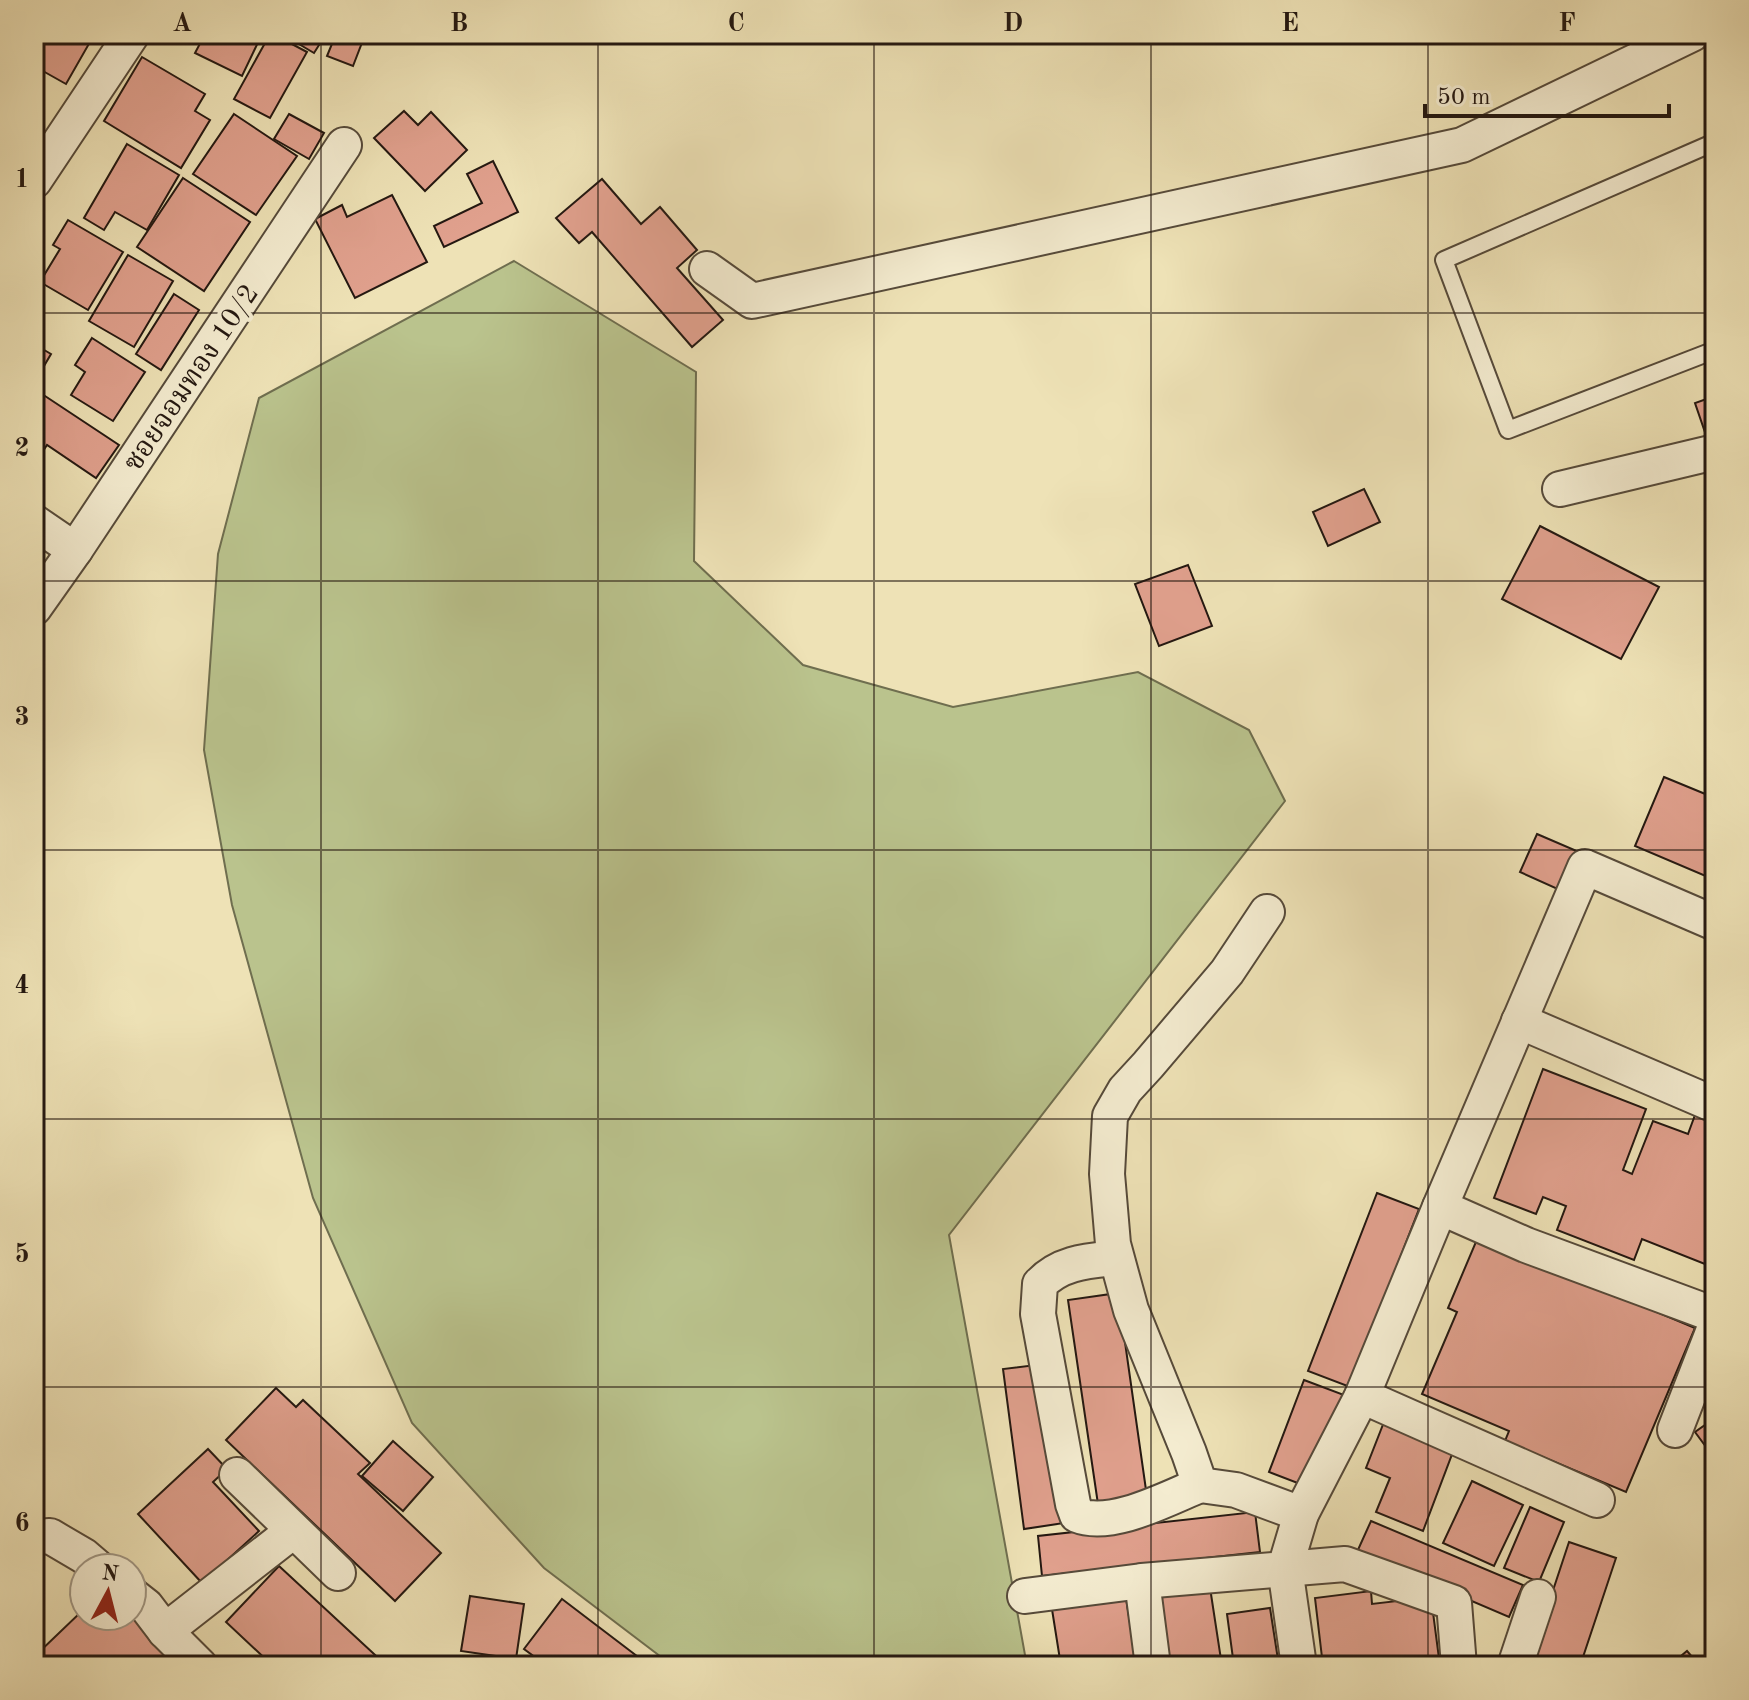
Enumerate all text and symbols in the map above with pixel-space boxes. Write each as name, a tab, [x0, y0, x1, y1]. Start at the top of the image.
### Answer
text: A	[172, 11, 192, 37]
text: B	[450, 11, 468, 37]
text: C	[727, 11, 745, 37]
text: D	[1003, 11, 1023, 37]
text: E	[1281, 11, 1299, 37]
text: F	[1558, 11, 1576, 37]
scale bar	[1425, 68, 1669, 118]
text: 50 m	[1437, 86, 1491, 110]
text: 1	[14, 167, 30, 193]
street label: ซอยจอมทอง 10/2	[120, 280, 265, 477]
text: 2	[14, 436, 30, 462]
text: 3	[14, 705, 30, 731]
text: 4	[14, 973, 30, 999]
text: 5	[14, 1242, 30, 1268]
text: 6	[14, 1511, 30, 1537]
north arrow	[68, 1552, 148, 1632]
text: N	[101, 1562, 120, 1586]

